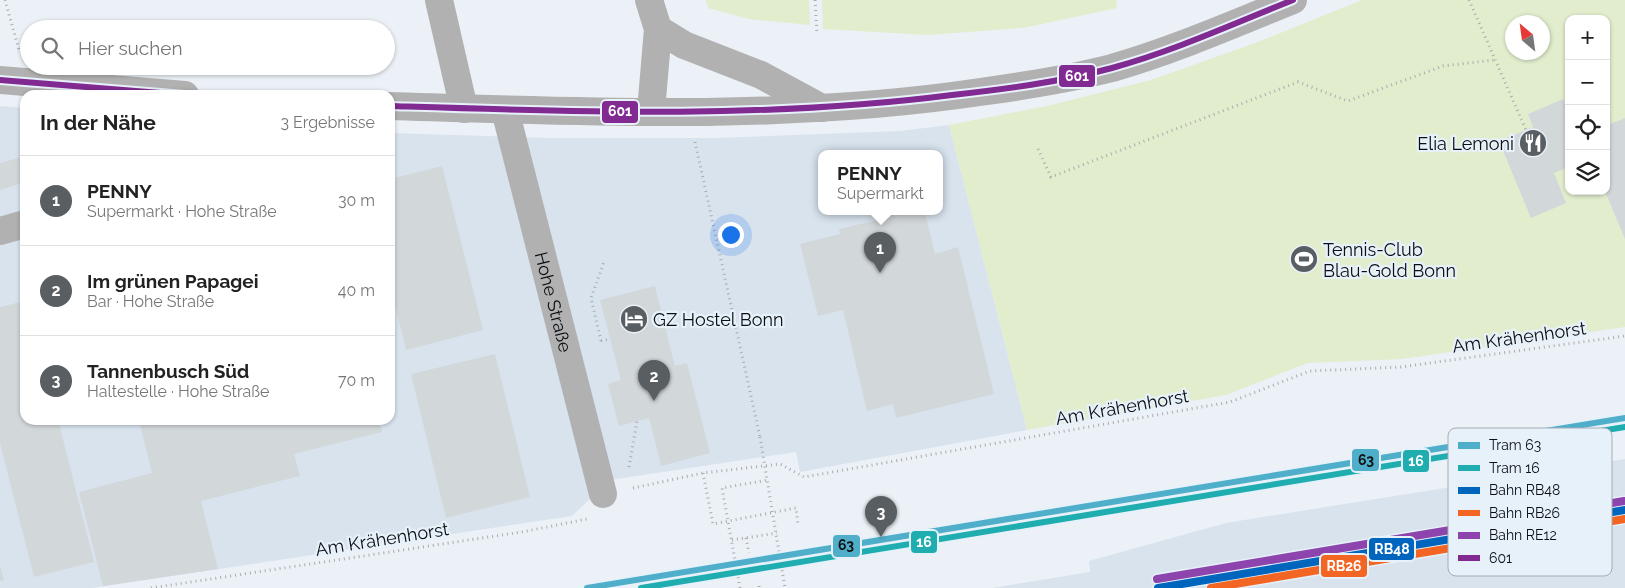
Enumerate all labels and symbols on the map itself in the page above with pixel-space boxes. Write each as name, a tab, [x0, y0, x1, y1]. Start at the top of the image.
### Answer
north arrow	[1505, 15, 1550, 60]
line badge: 601	[1058, 64, 1096, 88]
text: 601	[1065, 68, 1089, 84]
line badge: 601	[601, 100, 639, 124]
text: 601	[608, 103, 632, 119]
restaurant icon: Elia Lemoni	[1518, 128, 1548, 158]
place label: Elia Lemoni	[1417, 133, 1514, 154]
your location	[718, 222, 744, 248]
pin: 1	[864, 232, 896, 273]
place label: Tennis-Club Blau-Gold Bonn	[1323, 239, 1456, 281]
sports icon: Tennis-Club Blau-Gold Bonn	[1289, 244, 1319, 274]
street label: Hohe Straße	[531, 249, 577, 355]
hotel icon: GZ Hostel Bonn	[619, 304, 649, 334]
place label: GZ Hostel Bonn	[653, 309, 783, 330]
street label: Am Krähenhorst	[1451, 317, 1587, 357]
pin: 2	[638, 360, 670, 401]
street label: Am Krähenhorst	[1054, 385, 1190, 429]
legend	[1448, 428, 1612, 576]
text: Tram 63	[1489, 437, 1541, 453]
line badge: 63	[1351, 448, 1380, 472]
line badge: 16	[1402, 449, 1430, 473]
text: 63	[1358, 452, 1374, 468]
text: 16	[1408, 453, 1424, 469]
text: Tram 16	[1489, 460, 1540, 476]
text: Bahn RB48	[1489, 482, 1560, 498]
pin: 3	[865, 496, 897, 537]
text: Bahn RB26	[1489, 505, 1560, 521]
street label: Am Krähenhorst	[314, 518, 450, 560]
text: Bahn RE12	[1489, 527, 1557, 543]
line badge: 16	[910, 530, 938, 554]
line badge: 63	[832, 534, 861, 558]
text: 16	[916, 534, 932, 550]
text: 63	[838, 537, 854, 553]
line badge: RB48	[1368, 537, 1415, 561]
text: RB48	[1374, 541, 1410, 557]
text: 601	[1489, 550, 1512, 566]
line badge: RB26	[1320, 554, 1368, 578]
text: RB26	[1326, 558, 1362, 574]

